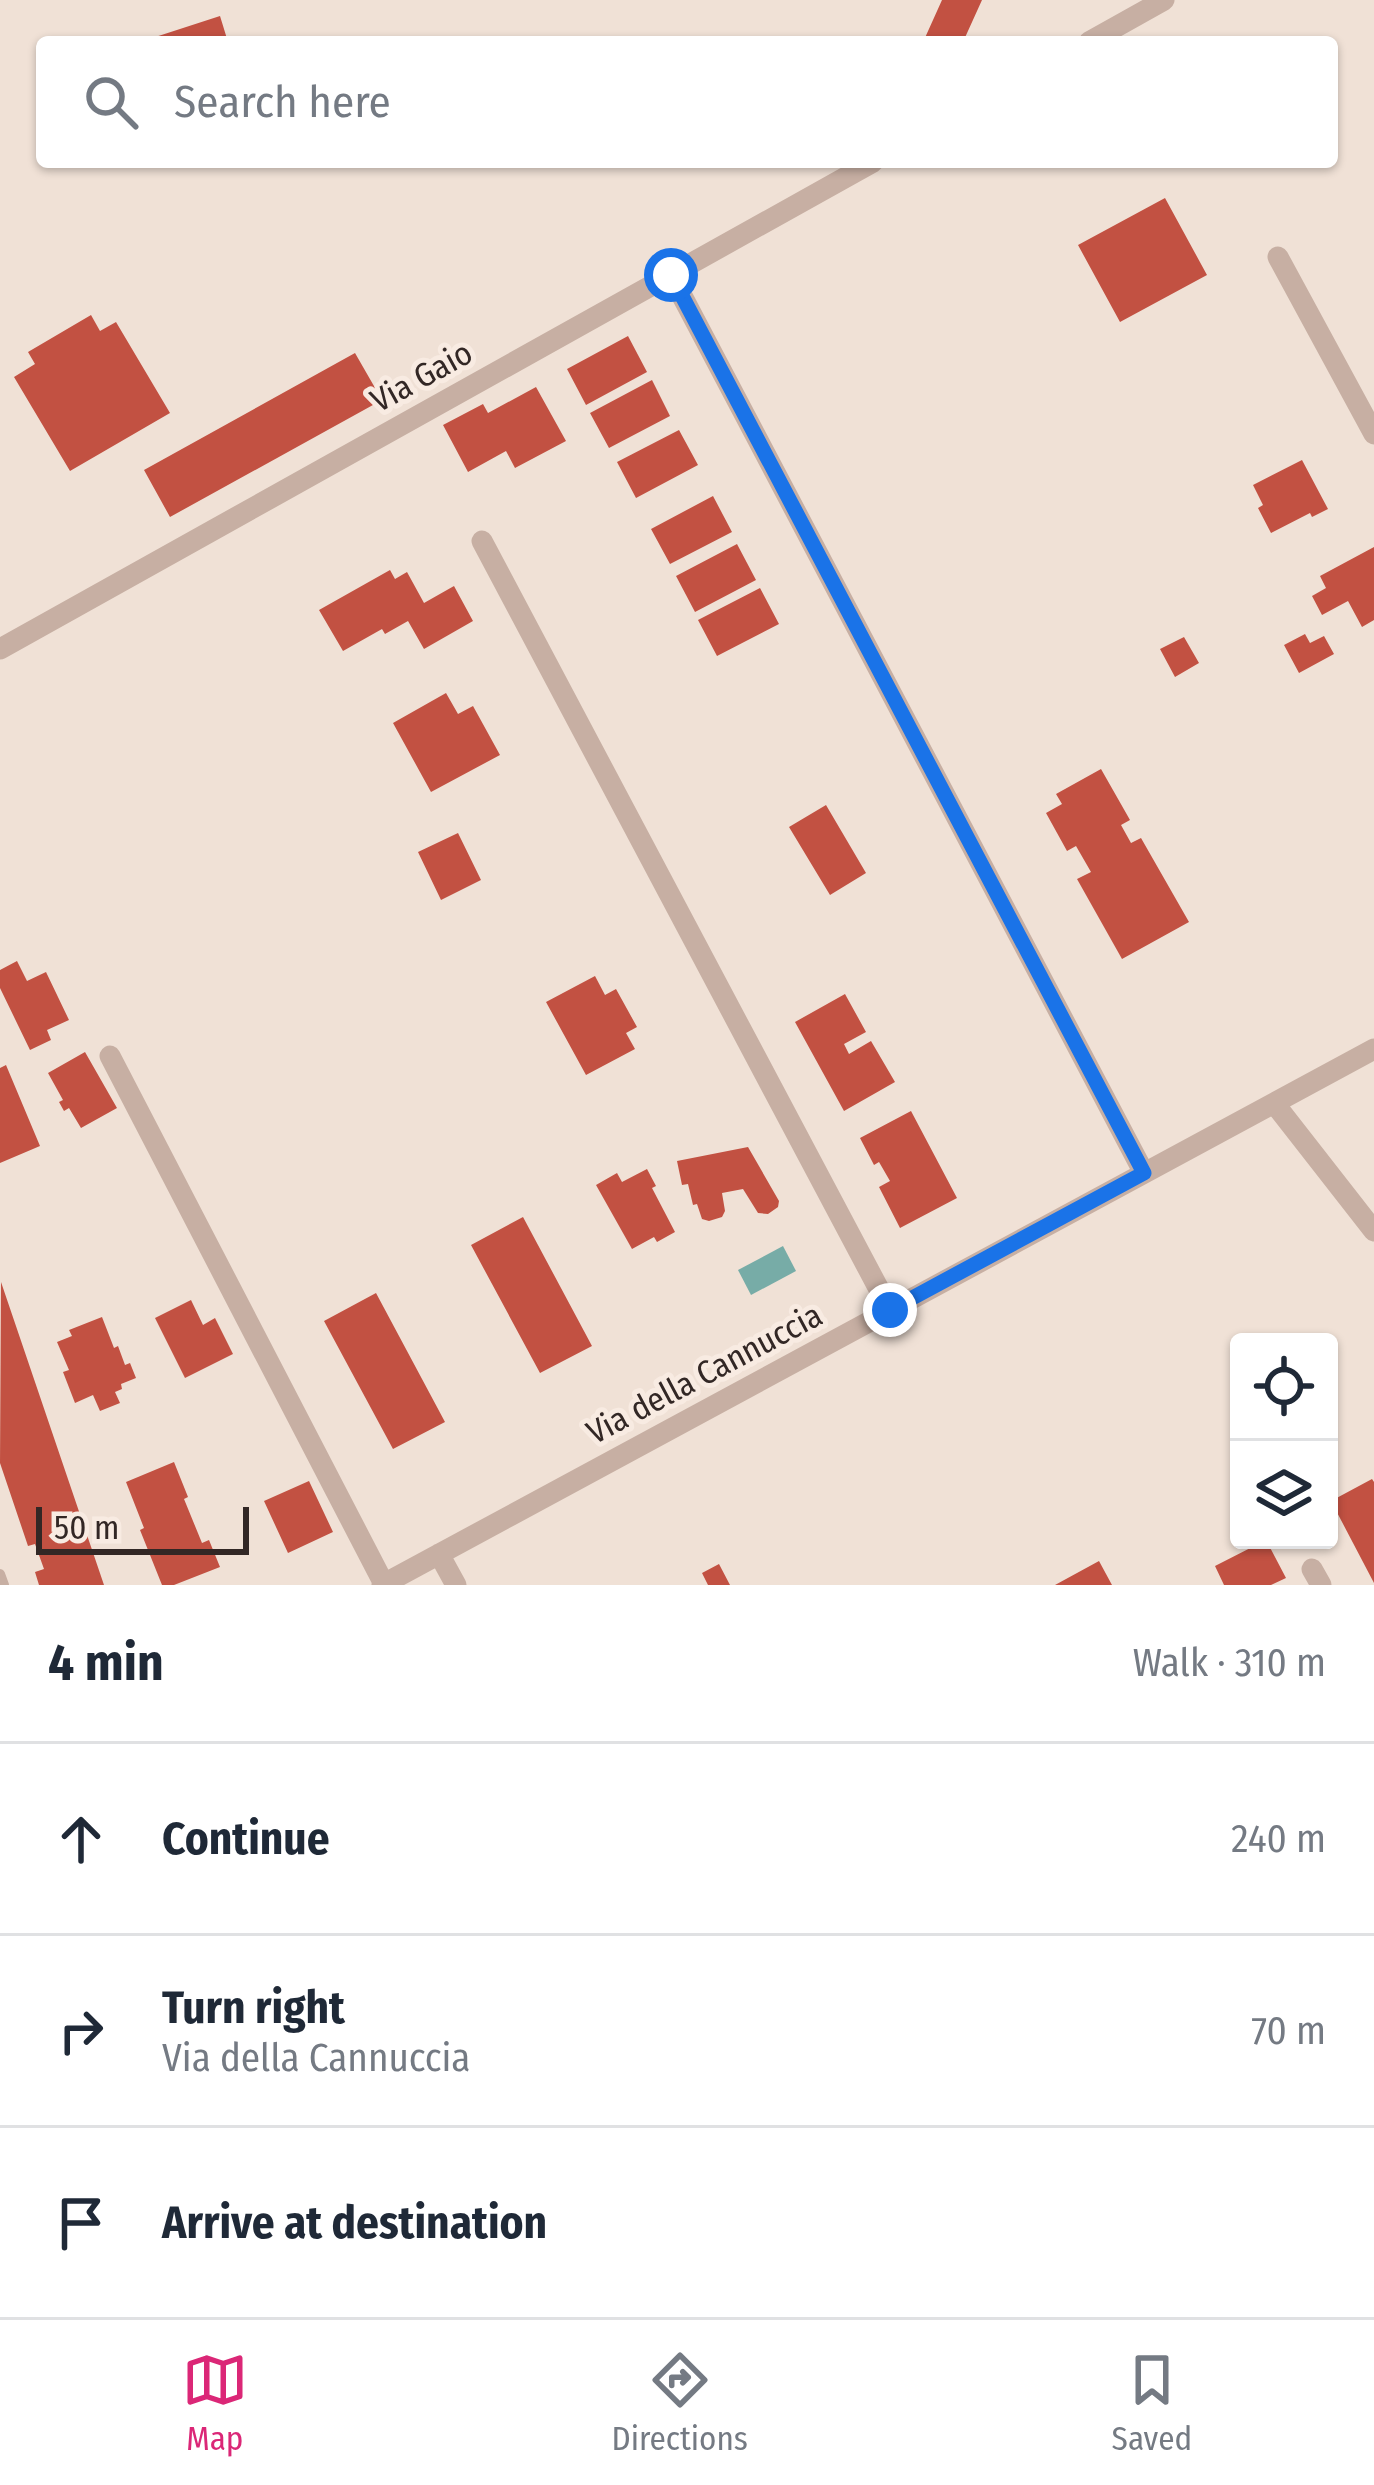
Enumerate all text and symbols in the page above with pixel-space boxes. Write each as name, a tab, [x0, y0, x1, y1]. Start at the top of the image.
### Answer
search box	[36, 36, 1338, 168]
icon: search	[78, 69, 144, 135]
text: Search here	[174, 75, 391, 129]
route start	[644, 248, 698, 302]
street label: Via Gaio	[364, 333, 479, 421]
route end	[863, 1283, 917, 1337]
street label: Via della Cannuccia	[580, 1295, 829, 1453]
map controls	[1230, 1333, 1338, 1549]
button: locate	[1230, 1333, 1338, 1441]
button: layers	[1230, 1441, 1338, 1549]
scale bar	[36, 1501, 249, 1554]
text: 50 m	[54, 1508, 119, 1548]
text: 4 min	[48, 1632, 164, 1694]
text: Walk · 310 m	[1133, 1640, 1326, 1686]
icon: ahead	[48, 1806, 114, 1872]
text: Continue	[162, 1812, 330, 1866]
text: 240 m	[1231, 1816, 1326, 1862]
text: Turn right	[162, 1981, 345, 2035]
icon: right	[48, 1998, 114, 2064]
text: 70 m	[1251, 2008, 1326, 2054]
text: Via della Cannuccia	[162, 2035, 470, 2081]
icon: arrive	[48, 2190, 114, 2256]
text: Arrive at destination	[162, 2196, 547, 2250]
tab: Map	[182, 2347, 248, 2459]
tab: Directions	[611, 2347, 748, 2459]
tab: Saved	[1112, 2347, 1192, 2459]

